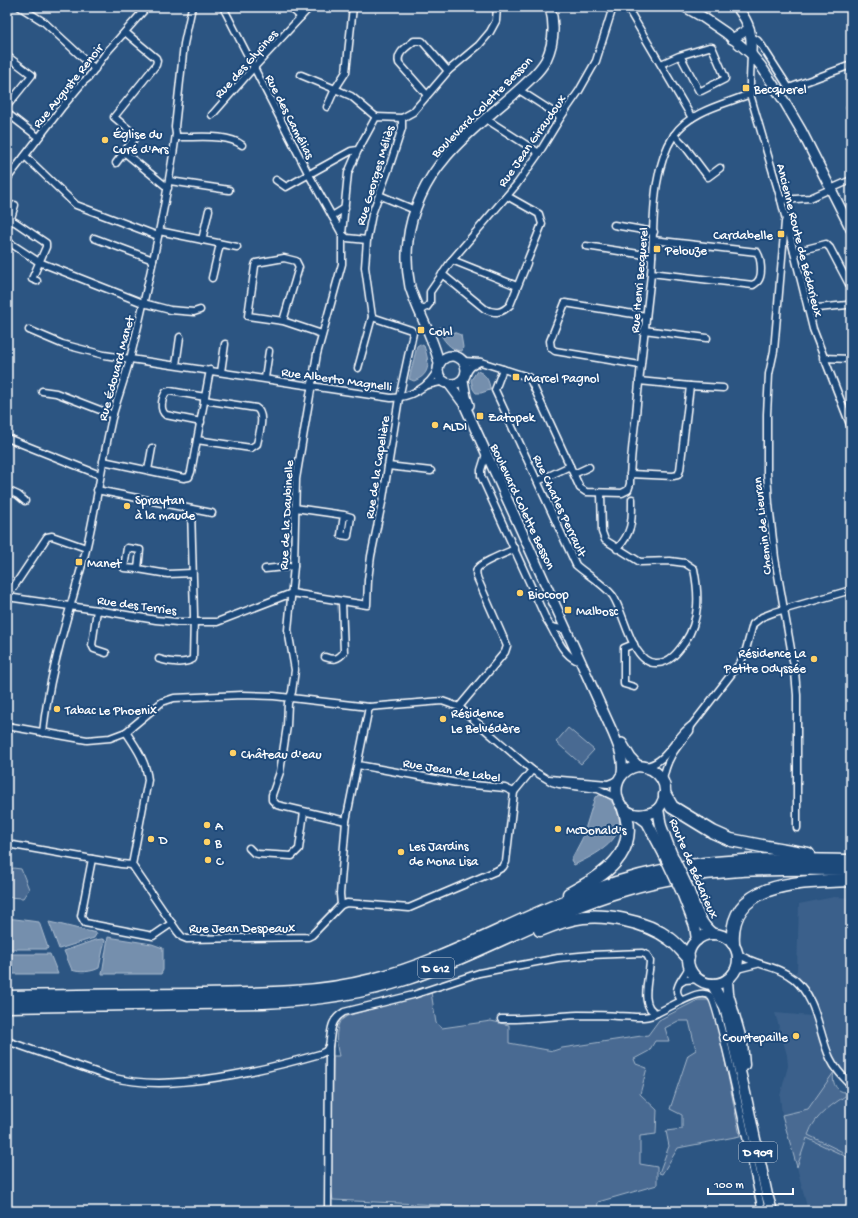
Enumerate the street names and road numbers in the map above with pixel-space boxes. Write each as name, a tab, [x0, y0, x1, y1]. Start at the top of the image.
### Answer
street label: Rue des Glycines	[212, 26, 282, 102]
street label: Rue Auguste Renoir	[30, 40, 108, 132]
street label: Boulevard Colette Besson	[428, 53, 537, 162]
street label: Rue des Camélias	[261, 72, 317, 163]
street label: Rue Jean Giraudoux	[496, 92, 571, 190]
street label: Rue Georges Méliès	[354, 123, 399, 228]
street label: Ancienne Route de Bédarieux	[772, 162, 825, 319]
street label: Rue Henri Becquerel	[628, 227, 653, 334]
street label: Rue Édouard Manet	[95, 313, 139, 423]
street label: Rue Alberto Magnelli	[280, 365, 393, 396]
street label: Rue de la Capelière	[363, 414, 394, 520]
street label: Boulevard Colette Besson	[486, 441, 558, 573]
street label: Rue Charles Perrault	[529, 453, 590, 561]
street label: Rue de la Daubinelle	[277, 459, 298, 570]
street label: Chemin de Lieuran	[751, 475, 776, 575]
street label: Rue des Terries	[96, 593, 179, 620]
street label: Rue Jean de Label	[402, 756, 502, 787]
street label: Route de Bédarieux	[665, 817, 721, 921]
street label: Rue Jean Despeaux	[189, 922, 295, 937]
road number: D 612	[418, 958, 454, 978]
road number: D 909	[739, 1142, 777, 1162]

